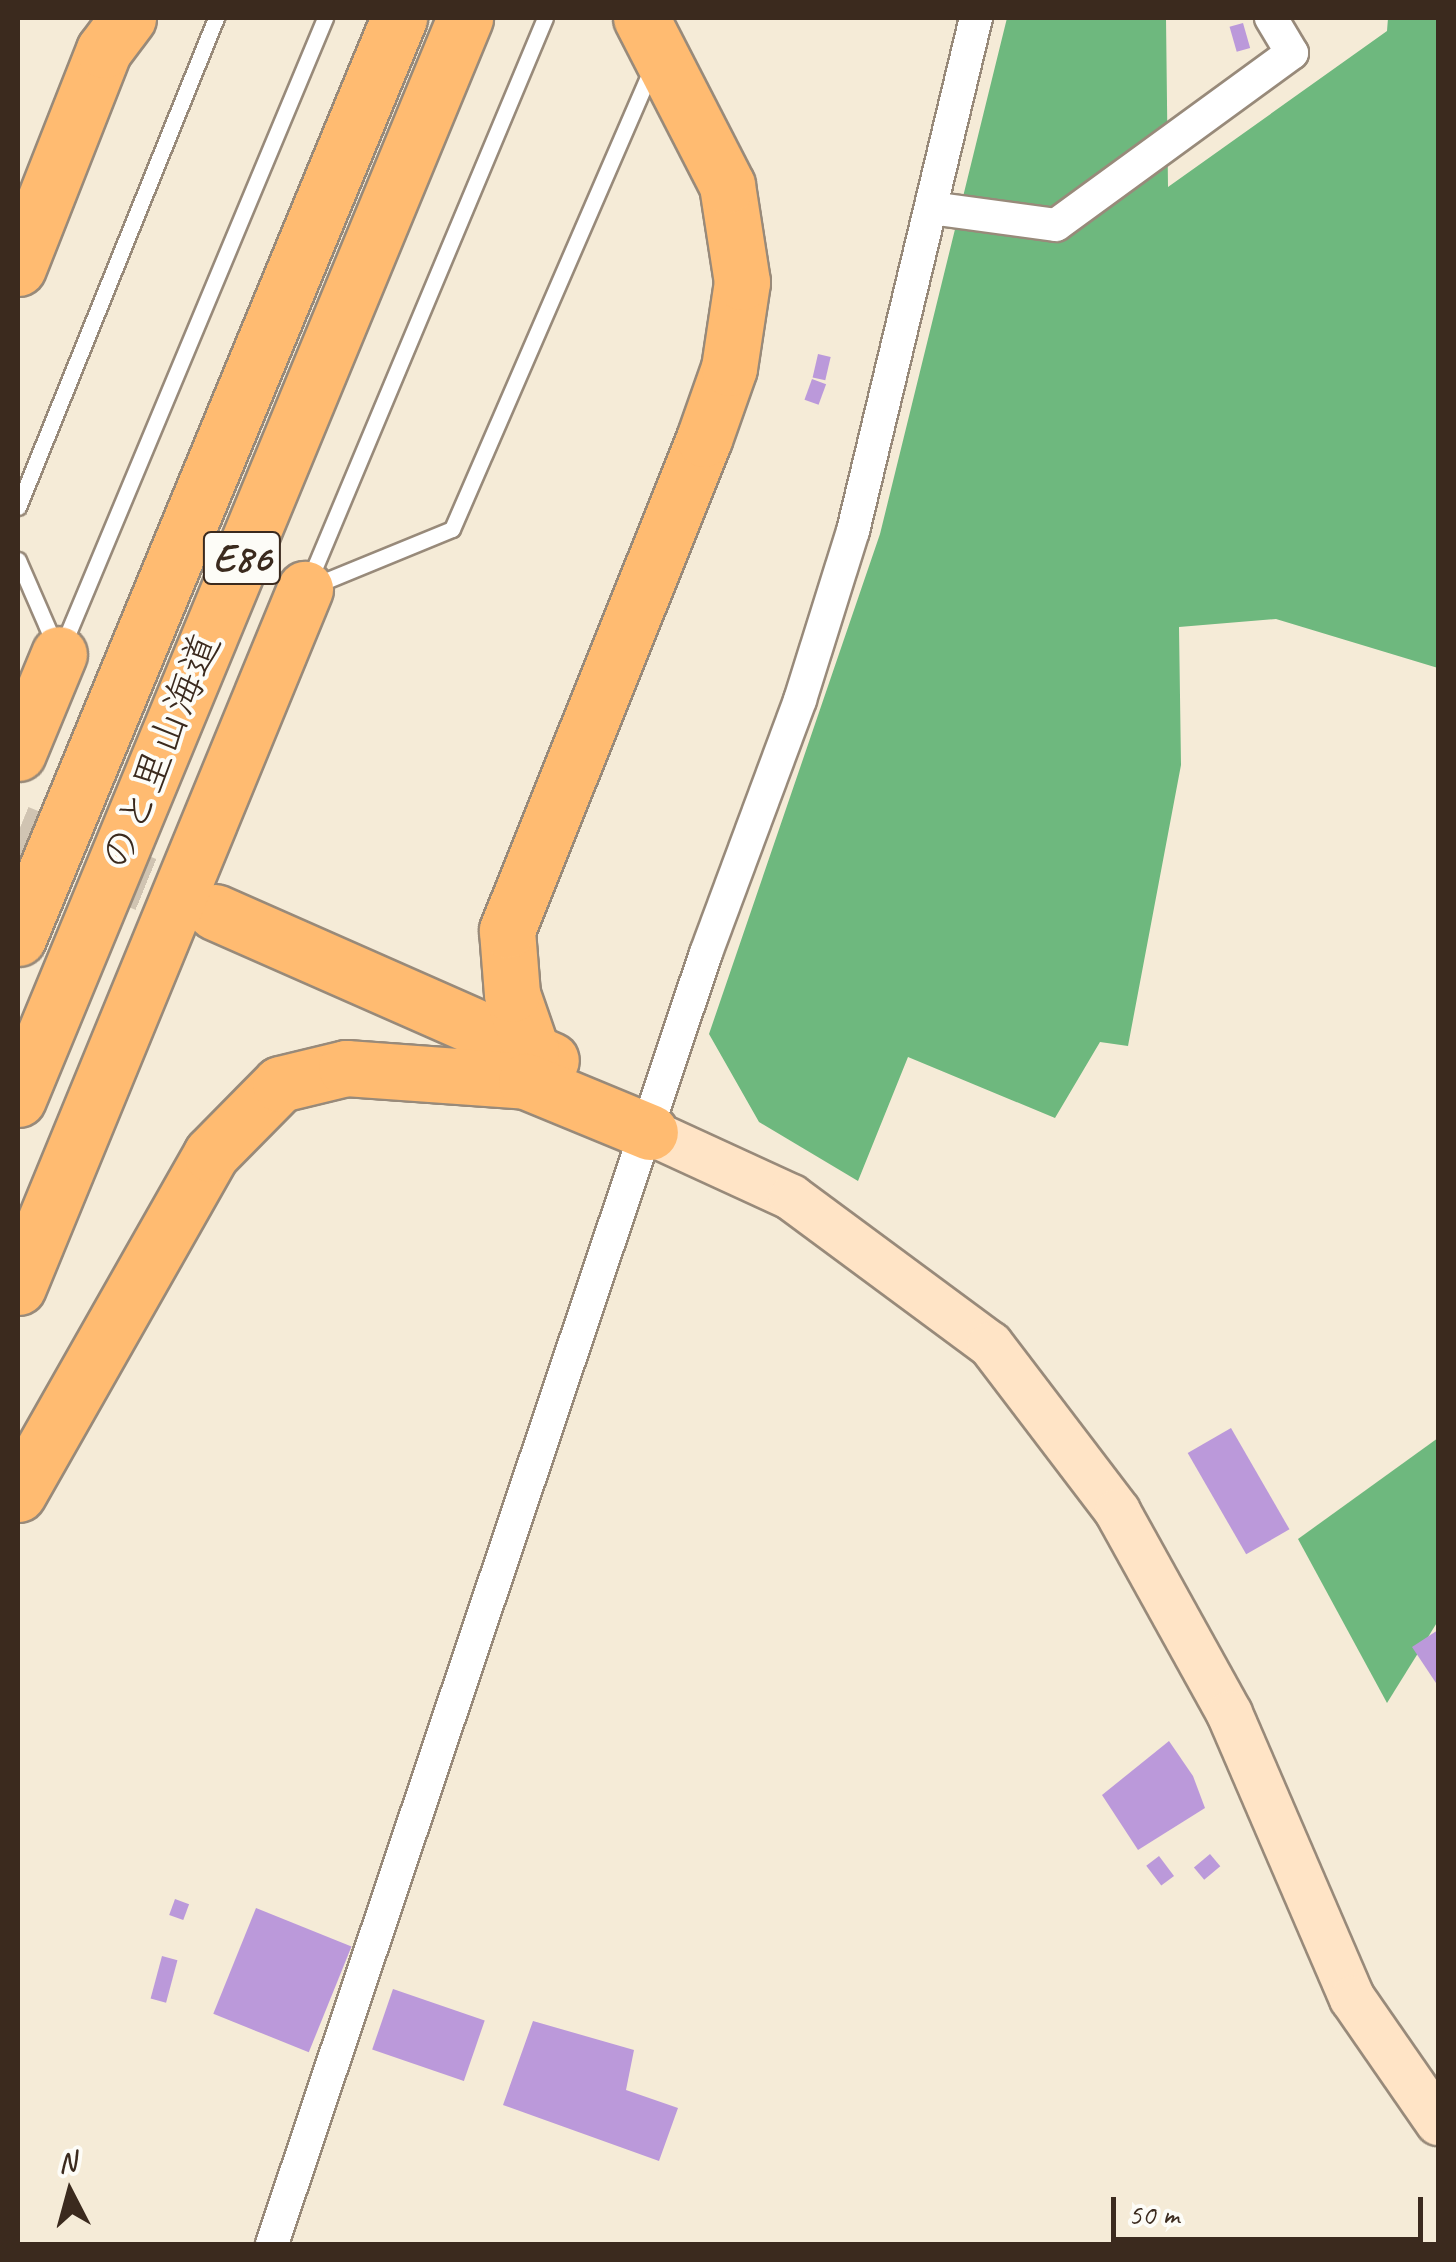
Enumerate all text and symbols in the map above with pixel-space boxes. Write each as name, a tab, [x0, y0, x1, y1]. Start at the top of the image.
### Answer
road number: E86	[202, 523, 282, 593]
street label: のと里山海道	[90, 626, 232, 878]
north arrow	[20, 2142, 120, 2242]
text: N	[56, 2143, 77, 2180]
scale bar	[1116, 2177, 1428, 2239]
text: 50 m	[1128, 2195, 1179, 2233]

